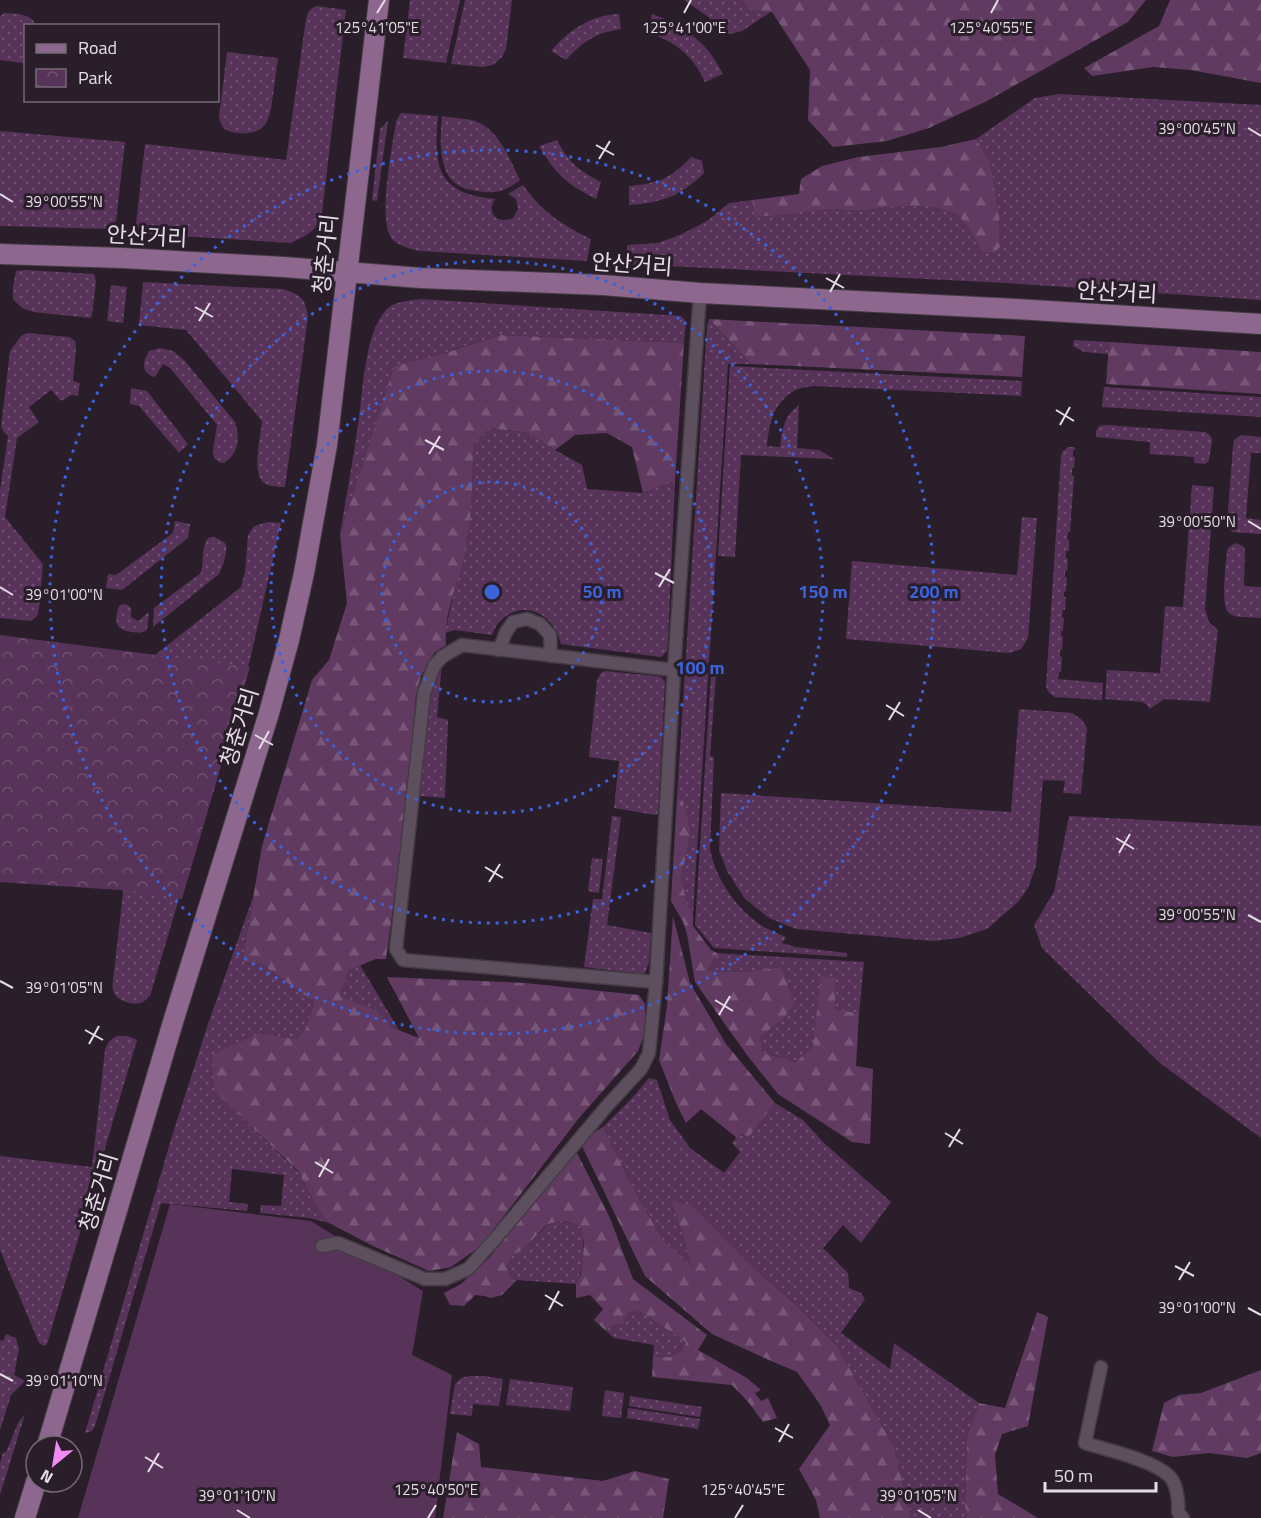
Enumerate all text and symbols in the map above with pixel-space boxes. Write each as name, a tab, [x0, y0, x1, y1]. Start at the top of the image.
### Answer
text: 125°41'05"E	[335, 16, 419, 39]
text: 125°41'00"E	[642, 16, 726, 39]
text: 125°40'55"E	[949, 16, 1033, 39]
legend	[24, 24, 219, 102]
text: Road	[78, 34, 117, 61]
text: Park	[78, 64, 113, 91]
text: 39°00'45"N	[1158, 117, 1236, 140]
text: 39°00'55"N	[25, 190, 103, 213]
street label: 청춘거리	[304, 212, 346, 296]
street label: 안산거리	[106, 217, 188, 255]
street label: 안산거리	[590, 244, 674, 284]
street label: 안산거리	[1076, 273, 1158, 311]
text: 39°00'50"N	[1158, 510, 1236, 533]
text: 50 m	[582, 578, 622, 605]
text: 150 m	[798, 578, 848, 605]
text: 200 m	[909, 578, 959, 605]
centre of rings	[482, 582, 502, 602]
text: 39°01'00"N	[25, 583, 103, 606]
text: 100 m	[675, 654, 725, 681]
street label: 청춘거리	[211, 683, 267, 771]
text: 39°00'55"N	[1158, 903, 1236, 926]
text: 39°01'05"N	[25, 976, 103, 999]
street label: 청춘거리	[70, 1148, 126, 1236]
text: 39°01'00"N	[1158, 1296, 1236, 1319]
text: 39°01'10"N	[25, 1369, 103, 1392]
north arrow	[24, 1434, 84, 1494]
scale bar	[1045, 1455, 1156, 1493]
text: 50 m	[1054, 1462, 1093, 1489]
text: N	[36, 1464, 57, 1490]
text: 125°40'50"E	[394, 1478, 478, 1501]
text: 125°40'45"E	[701, 1478, 785, 1501]
text: 39°01'10"N	[198, 1484, 276, 1507]
text: 39°01'05"N	[879, 1484, 957, 1507]

